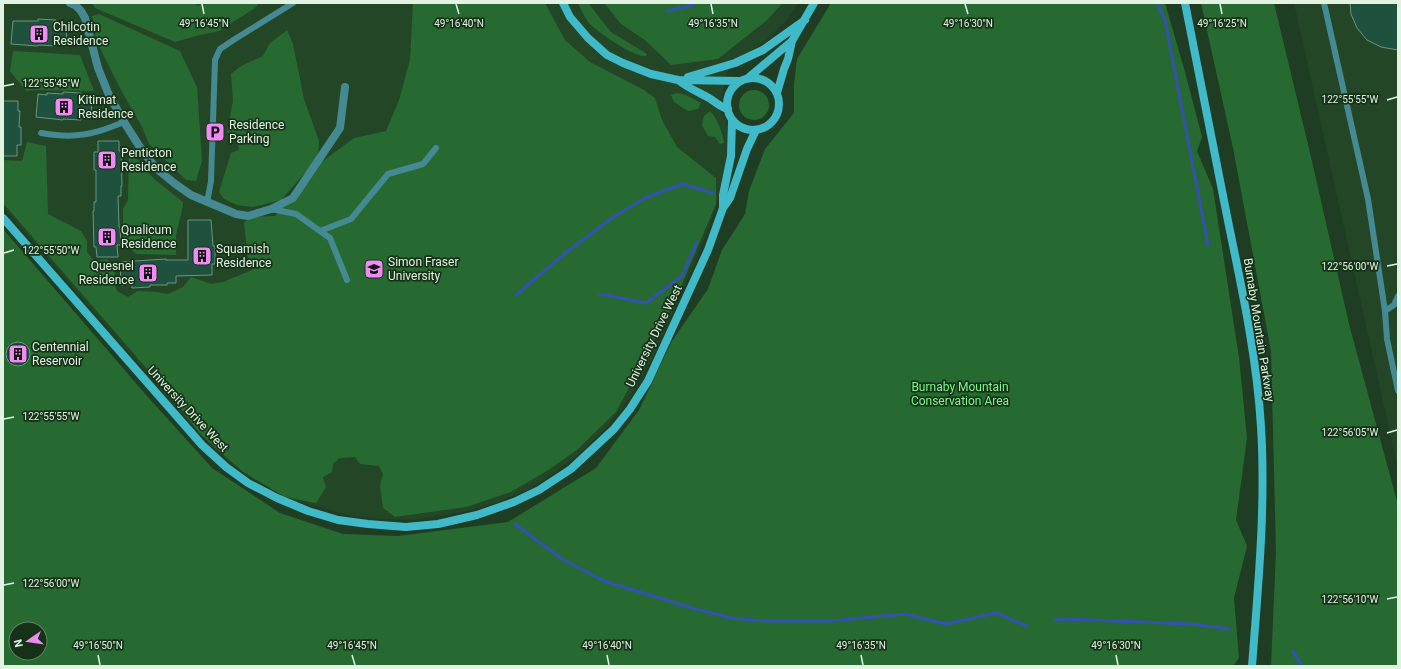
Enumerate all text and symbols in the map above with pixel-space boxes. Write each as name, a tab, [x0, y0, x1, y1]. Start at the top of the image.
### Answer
text: 49°16'45"N	[179, 18, 229, 29]
text: 49°16'40"N	[434, 18, 484, 29]
text: 49°16'35"N	[688, 18, 738, 29]
text: 49°16'30"N	[943, 18, 993, 29]
text: 49°16'25"N	[1197, 18, 1247, 29]
place label: Chilcotin Residence	[53, 20, 108, 48]
building icon: Chilcotin Residence	[28, 23, 50, 45]
text: 122°55'45"W	[23, 78, 80, 89]
place label: Kitimat Residence	[78, 93, 133, 121]
text: 122°55'55"W	[1322, 94, 1379, 105]
building icon: Kitimat Residence	[53, 96, 75, 118]
place label: Residence Parking	[229, 118, 284, 146]
parking icon: Residence Parking	[204, 121, 226, 143]
place label: Penticton Residence	[121, 146, 176, 174]
building icon: Penticton Residence	[96, 149, 118, 171]
place label: Qualicum Residence	[121, 223, 176, 251]
building icon: Qualicum Residence	[96, 226, 118, 248]
place label: Squamish Residence	[216, 242, 271, 270]
text: 122°55'50"W	[23, 245, 80, 256]
building icon: Squamish Residence	[191, 245, 213, 267]
place label: Simon Fraser University	[388, 255, 458, 283]
street label: Burnaby Mountain Parkway	[1241, 257, 1277, 403]
school or university icon: Simon Fraser University	[363, 258, 385, 280]
place label: Quesnel Residence	[79, 259, 134, 287]
text: 122°56'00"W	[1322, 261, 1379, 272]
building icon: Quesnel Residence	[137, 262, 159, 284]
street label: University Drive West	[623, 283, 685, 389]
place label: Centennial Reservoir	[32, 340, 89, 368]
building icon: Centennial Reservoir	[7, 343, 29, 365]
street label: University Drive West	[145, 363, 231, 455]
park label: Burnaby Mountain Conservation Area	[911, 380, 1009, 408]
text: 122°55'55"W	[23, 411, 80, 422]
text: 122°56'05"W	[1322, 427, 1379, 438]
text: 122°56'00"W	[23, 578, 80, 589]
text: 122°56'10"W	[1322, 594, 1379, 605]
north arrow	[8, 621, 48, 661]
text: N	[11, 638, 26, 648]
text: 49°16'50"N	[73, 640, 123, 651]
text: 49°16'45"N	[327, 640, 377, 651]
text: 49°16'40"N	[582, 640, 632, 651]
text: 49°16'35"N	[836, 640, 886, 651]
text: 49°16'30"N	[1091, 640, 1141, 651]

